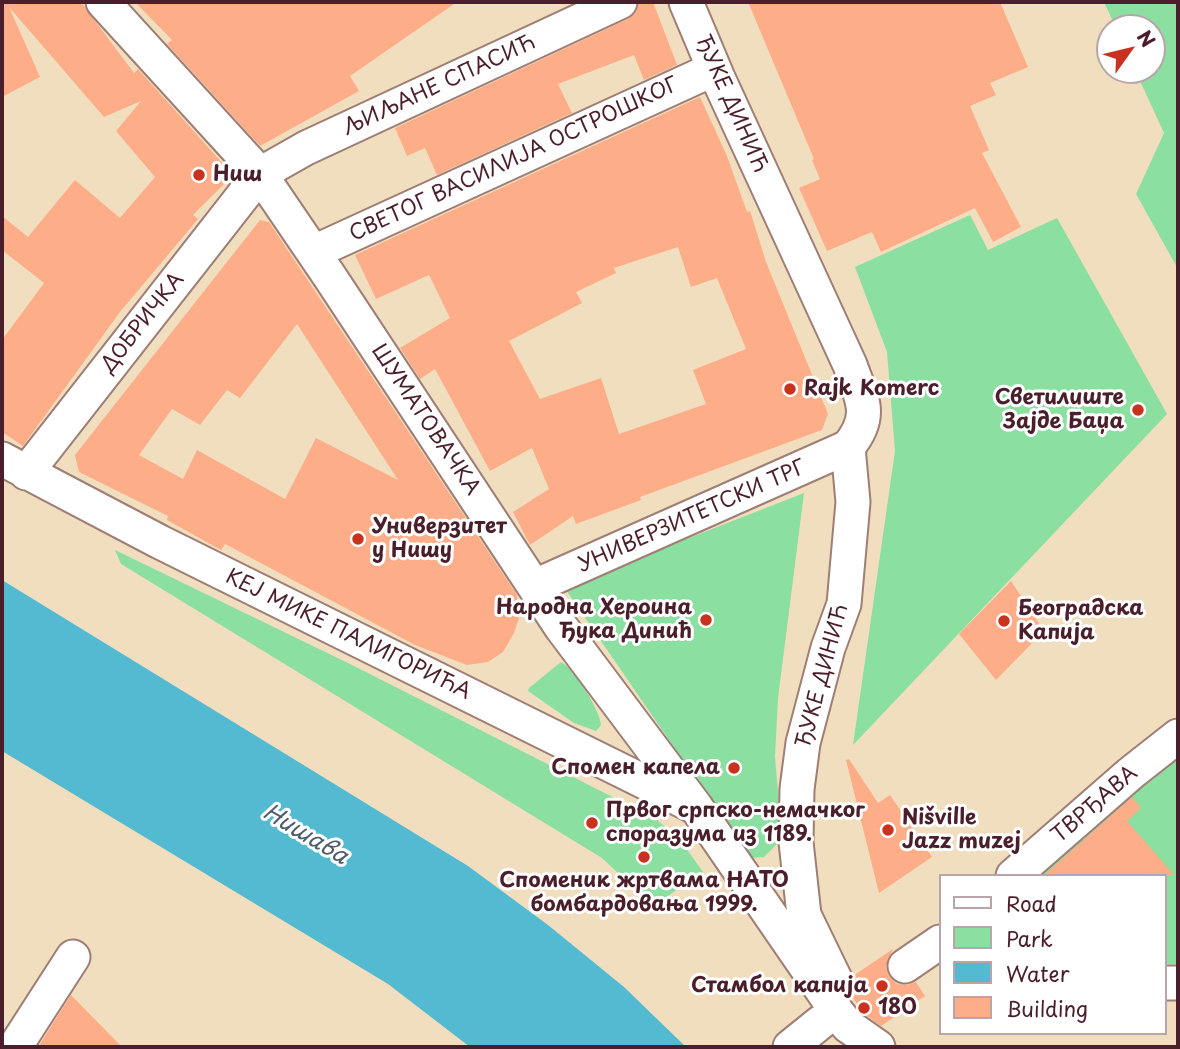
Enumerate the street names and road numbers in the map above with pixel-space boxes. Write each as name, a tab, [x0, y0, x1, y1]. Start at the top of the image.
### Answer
street label: ЉИЉАНЕ СПАСИЋ	[339, 30, 539, 142]
street label: ЂУКЕ ДИНИЋ	[690, 32, 772, 176]
street label: СВЕТОГ ВАСИЛИЈА ОСТРОШКОГ	[346, 73, 682, 247]
street label: ДОБРИЧКА	[96, 268, 190, 378]
street label: ШУМАТОВАЧКА	[365, 340, 485, 500]
street label: УНИВЕРЗИТЕТСКИ ТРГ	[574, 455, 810, 579]
street label: КЕЈ МИКЕ ПАЛИГОРИЋА	[221, 565, 475, 705]
street label: ЂУКЕ ДИНИЋ	[792, 602, 854, 750]
street label: ТВРЂАВА	[1047, 761, 1143, 849]

